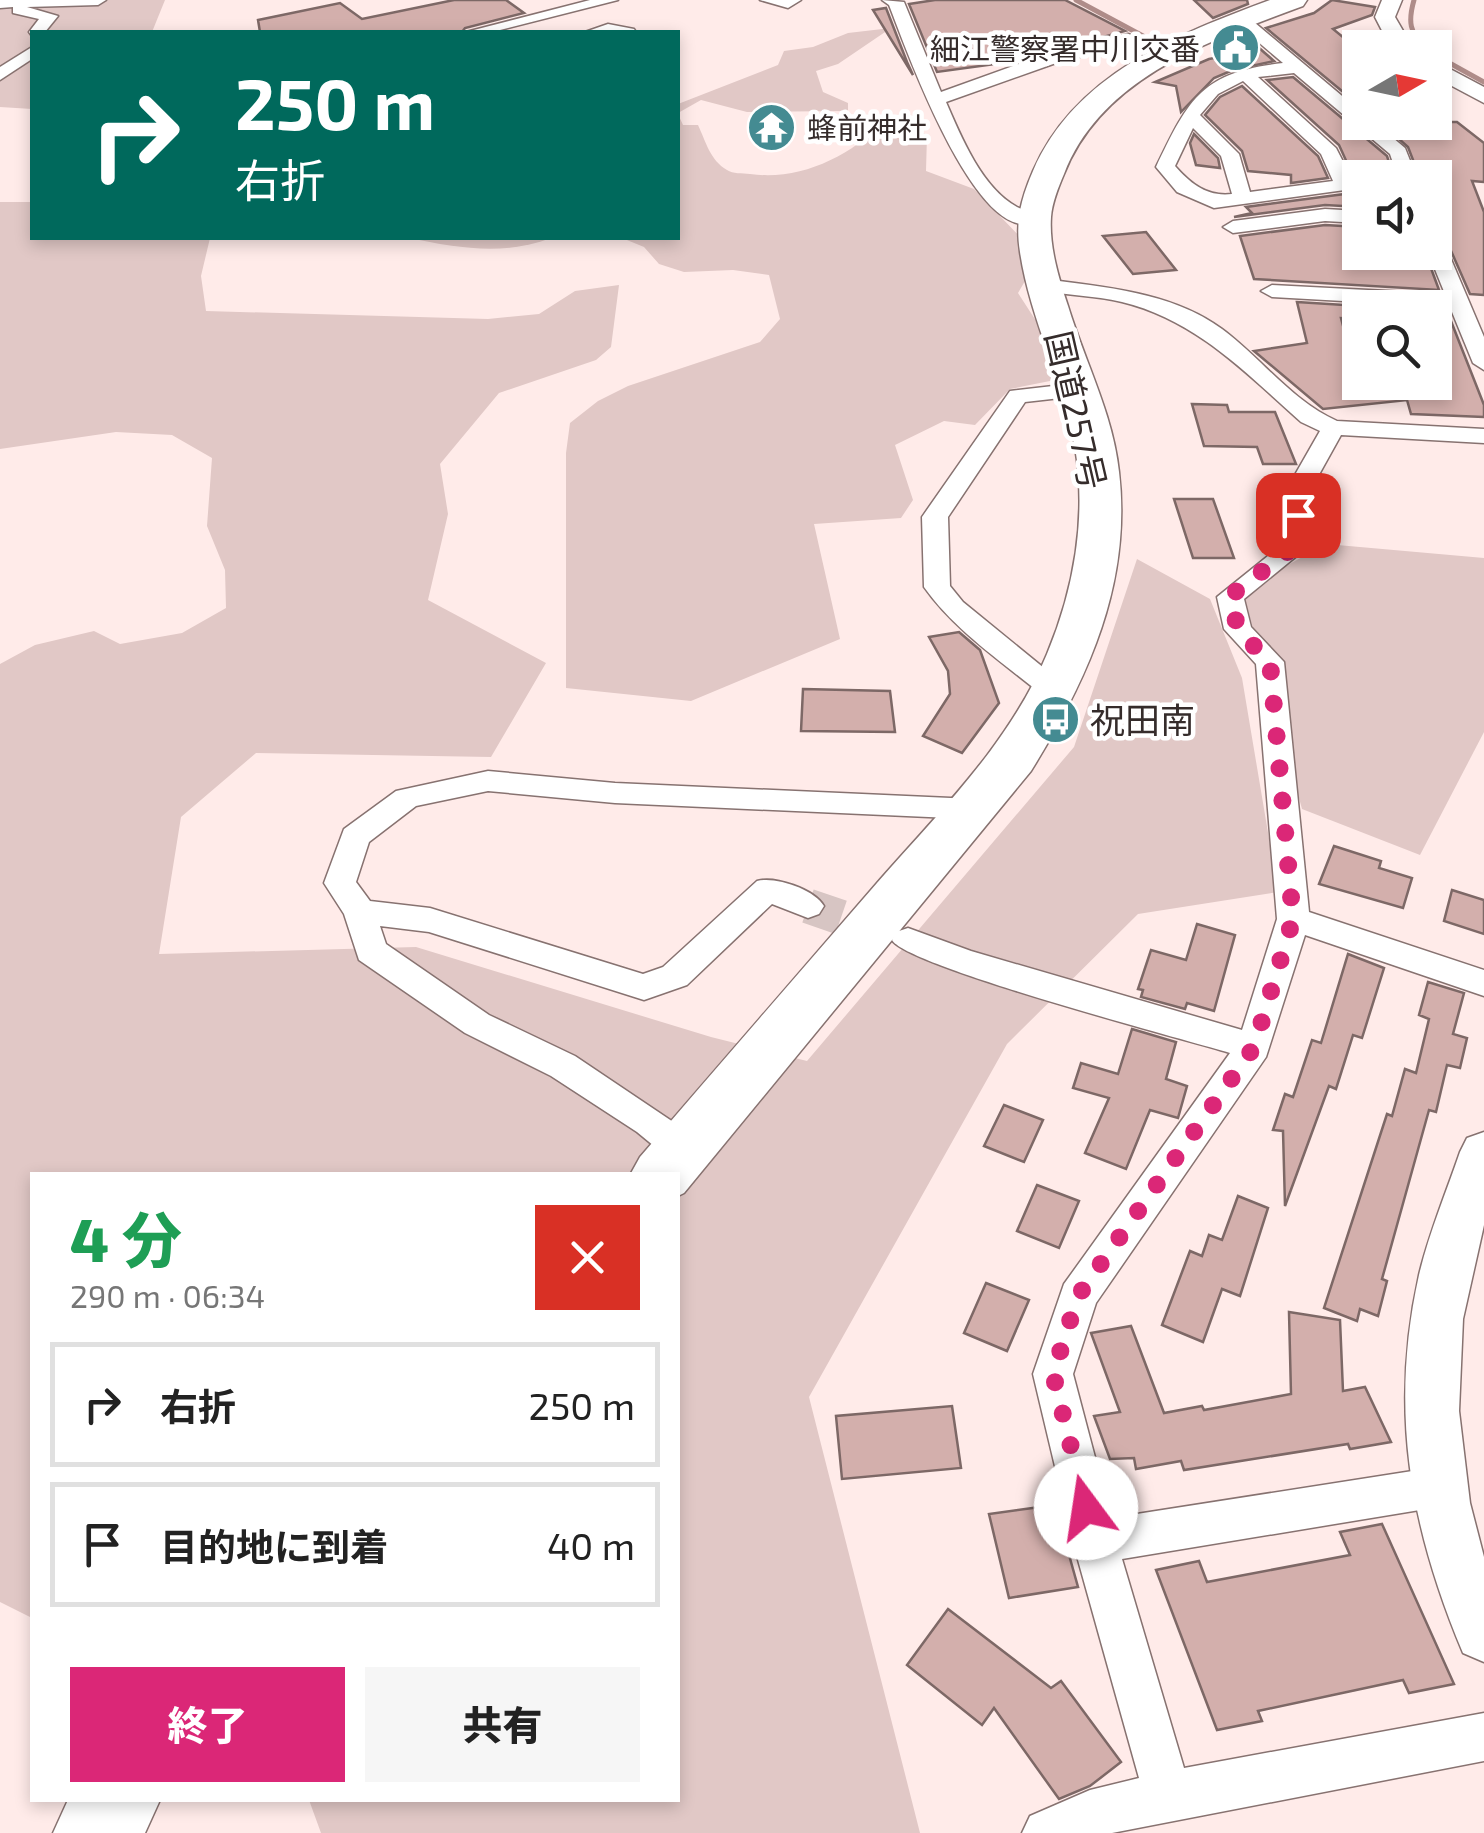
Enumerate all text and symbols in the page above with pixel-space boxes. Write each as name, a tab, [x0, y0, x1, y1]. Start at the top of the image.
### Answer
public building icon: 細江警察署中川交番	[1209, 22, 1261, 74]
place label: 細江警察署中川交番	[930, 30, 1200, 66]
north arrow	[1342, 30, 1452, 140]
map controls	[1342, 30, 1452, 400]
text: 250 m	[235, 60, 435, 144]
icon: right	[70, 70, 200, 200]
temple icon: 蜂前神社	[746, 101, 798, 153]
place label: 蜂前神社	[807, 109, 927, 145]
text: 右折	[235, 152, 325, 206]
button: sound	[1342, 160, 1452, 270]
button: search	[1342, 290, 1452, 400]
street label: 国道257号	[1038, 327, 1116, 493]
pin	[1256, 473, 1341, 558]
icon: arrive	[1271, 488, 1326, 543]
bus stop icon: 祝田南	[1029, 693, 1081, 745]
place label: 祝田南	[1090, 698, 1195, 740]
text: 4 分	[70, 1202, 182, 1274]
button: close	[535, 1205, 640, 1310]
text: 290 m · 06:34	[70, 1276, 265, 1314]
icon: right	[75, 1377, 130, 1432]
text: 250 m	[529, 1382, 635, 1428]
text: 右折	[160, 1383, 236, 1429]
position arrow	[1034, 1456, 1138, 1560]
icon: arrive	[75, 1517, 130, 1572]
text: 40 m	[547, 1522, 635, 1568]
text: 目的地に到着	[160, 1523, 388, 1569]
button: 終了	[70, 1667, 345, 1782]
button: 共有	[365, 1667, 640, 1782]

